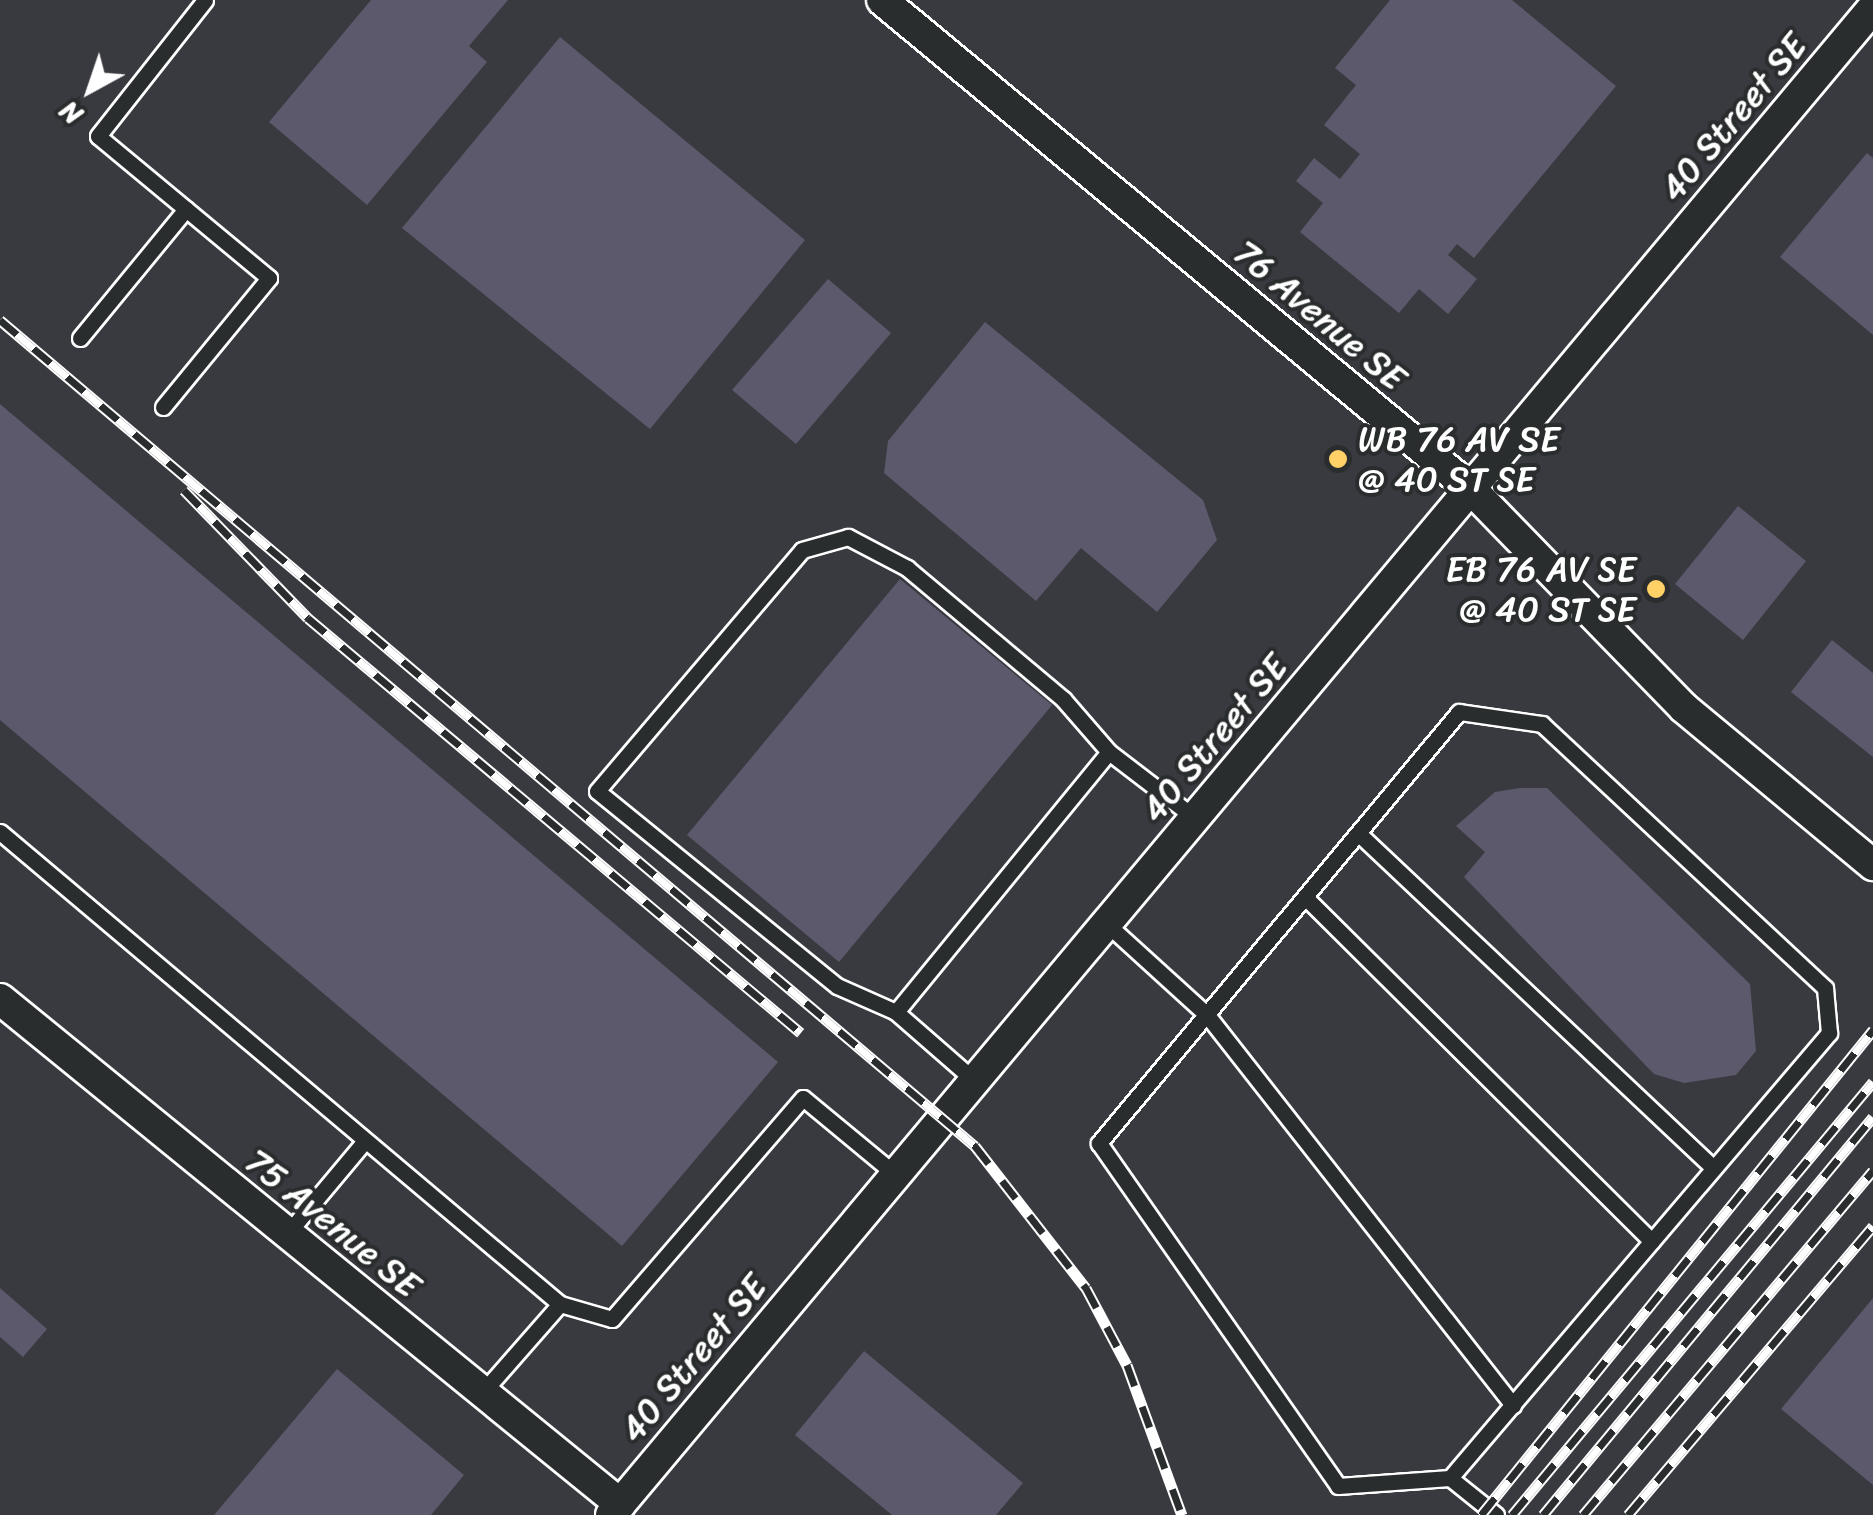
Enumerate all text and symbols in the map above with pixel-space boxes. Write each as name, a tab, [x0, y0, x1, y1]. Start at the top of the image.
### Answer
street label: 40 Street SE	[1651, 25, 1815, 209]
north arrow	[40, 40, 140, 140]
text: N	[47, 88, 94, 138]
street label: 76 Avenue SE	[1226, 231, 1414, 399]
place label: WB 76 AV SE @ 40 ST SE	[1358, 418, 1560, 500]
marker: WB 76 AV SE @ 40 ST SE	[1327, 448, 1349, 470]
place label: EB 76 AV SE @ 40 ST SE	[1442, 548, 1636, 630]
marker: EB 76 AV SE @ 40 ST SE	[1645, 578, 1667, 600]
street label: 40 Street SE	[1132, 646, 1296, 830]
street label: 75 Avenue SE	[237, 1140, 429, 1306]
street label: 40 Street SE	[611, 1266, 775, 1450]

